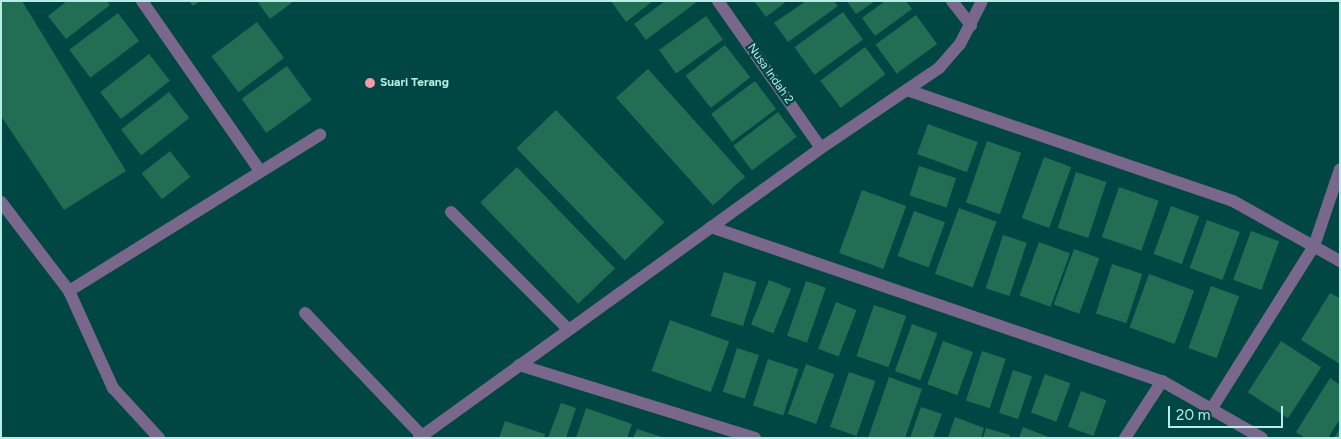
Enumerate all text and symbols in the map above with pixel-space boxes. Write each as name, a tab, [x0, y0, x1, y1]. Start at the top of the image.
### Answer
street label: Nusa Indah 2	[744, 41, 796, 107]
place label: Suari Terang	[380, 76, 449, 90]
marker: Suari Terang	[364, 77, 376, 89]
scale bar	[1171, 396, 1286, 428]
text: 20 m	[1176, 406, 1210, 424]

